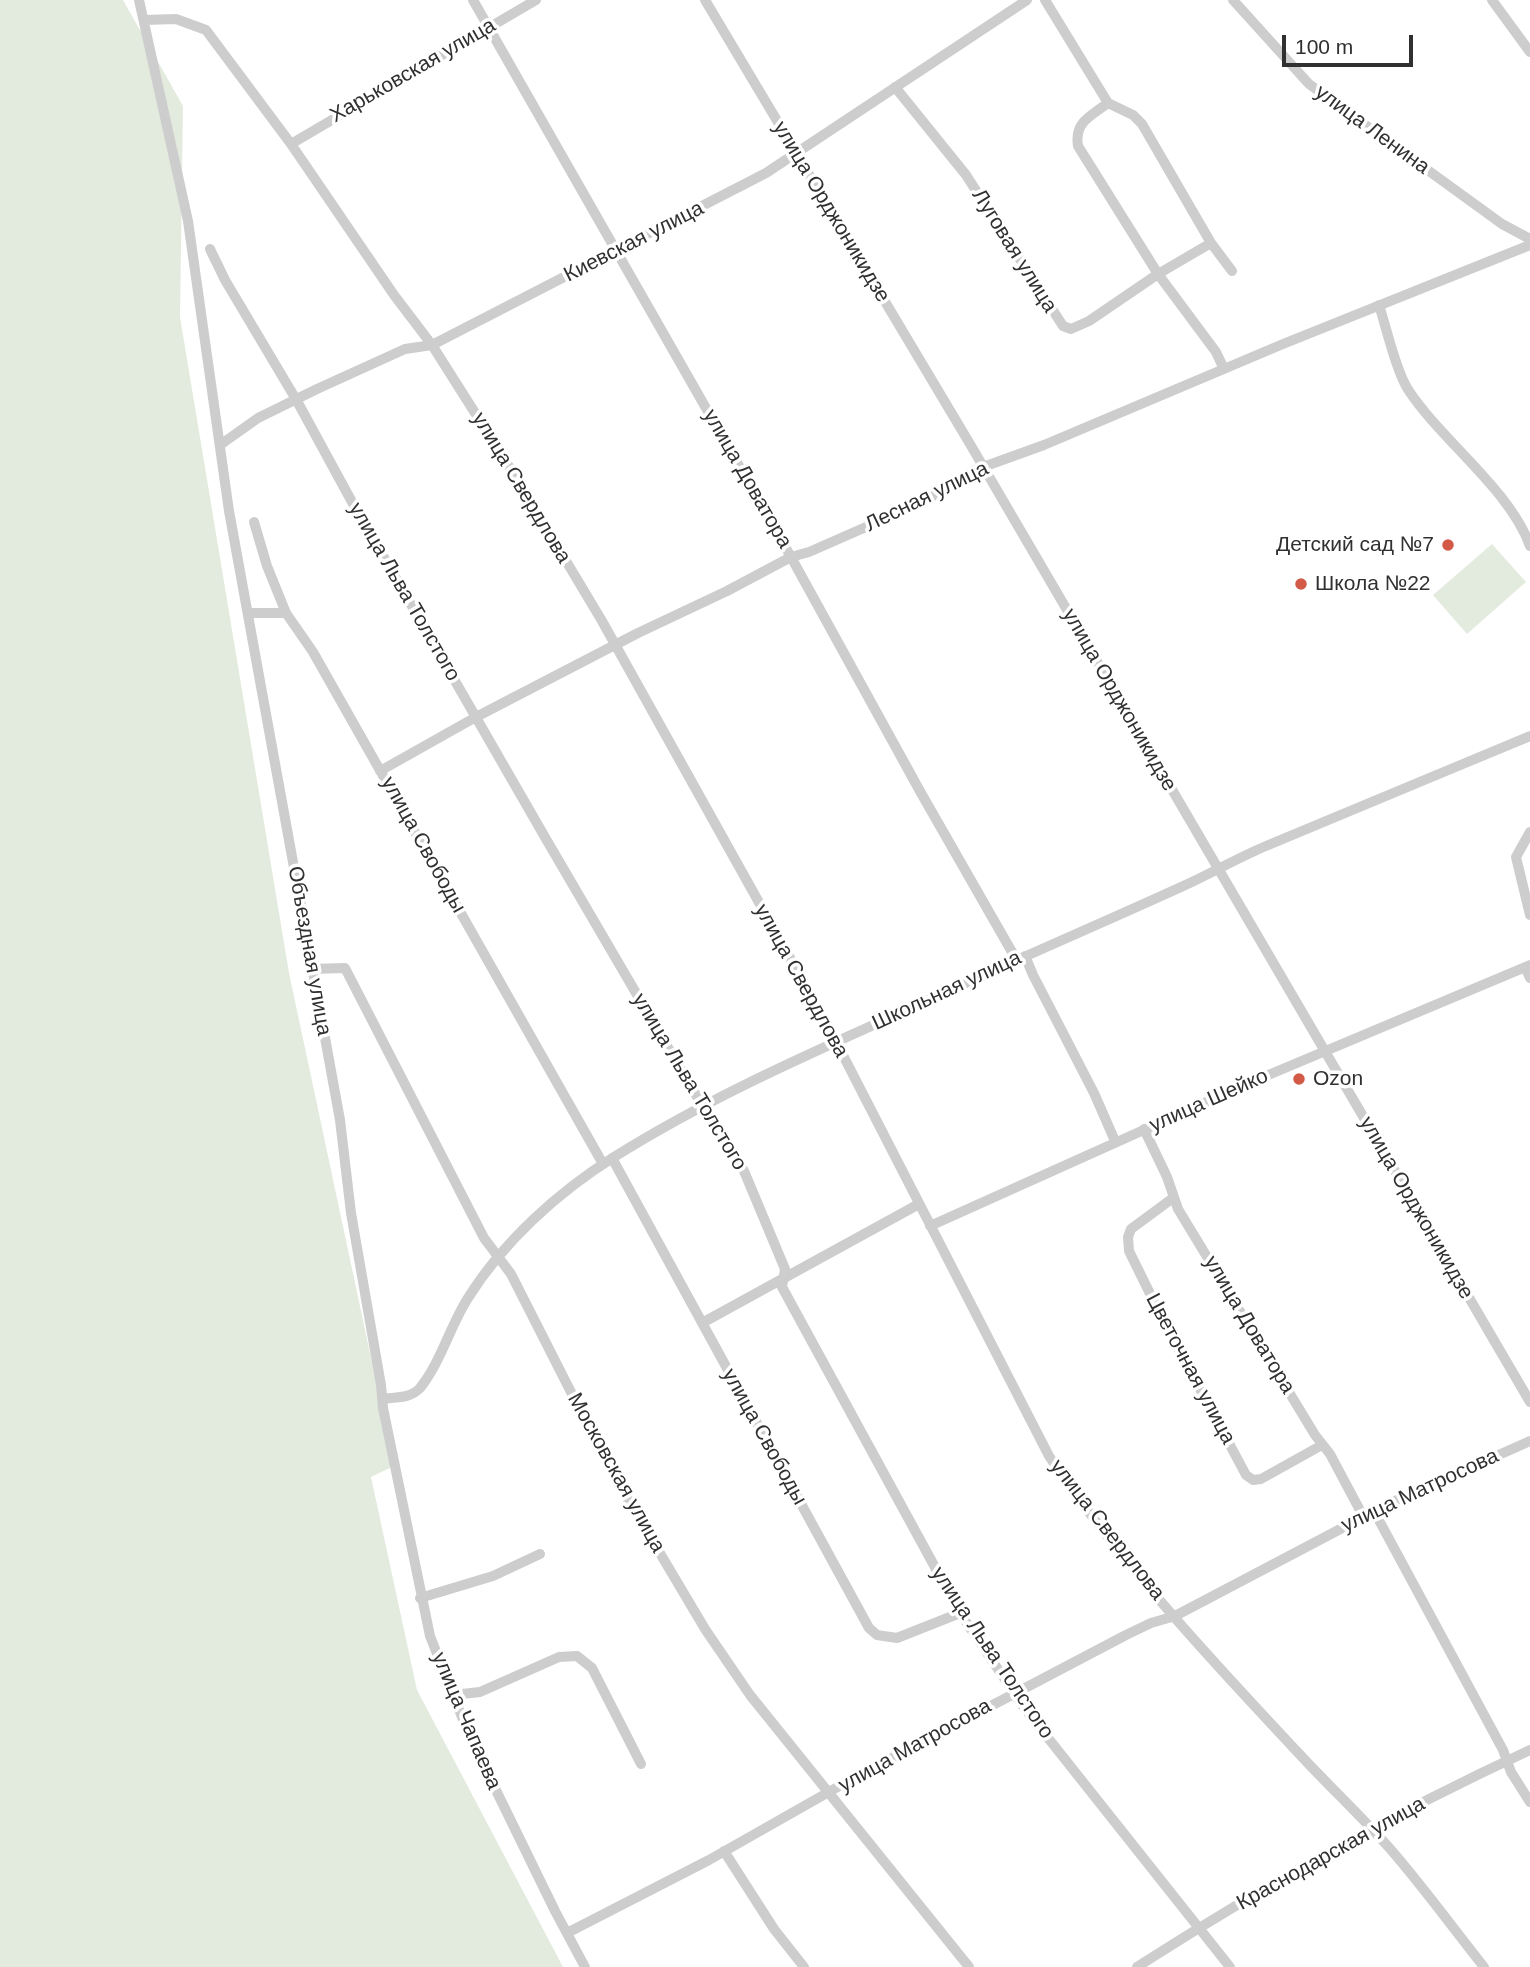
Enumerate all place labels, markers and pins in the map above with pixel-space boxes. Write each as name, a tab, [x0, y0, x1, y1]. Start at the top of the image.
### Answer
place label: Детский сад №7	[1276, 532, 1434, 558]
marker: Детский сад №7	[1440, 537, 1456, 553]
place label: Школа №22	[1315, 571, 1431, 597]
marker: Школа №22	[1293, 576, 1309, 592]
place label: Ozon	[1313, 1066, 1363, 1092]
marker: Ozon	[1291, 1071, 1307, 1087]

